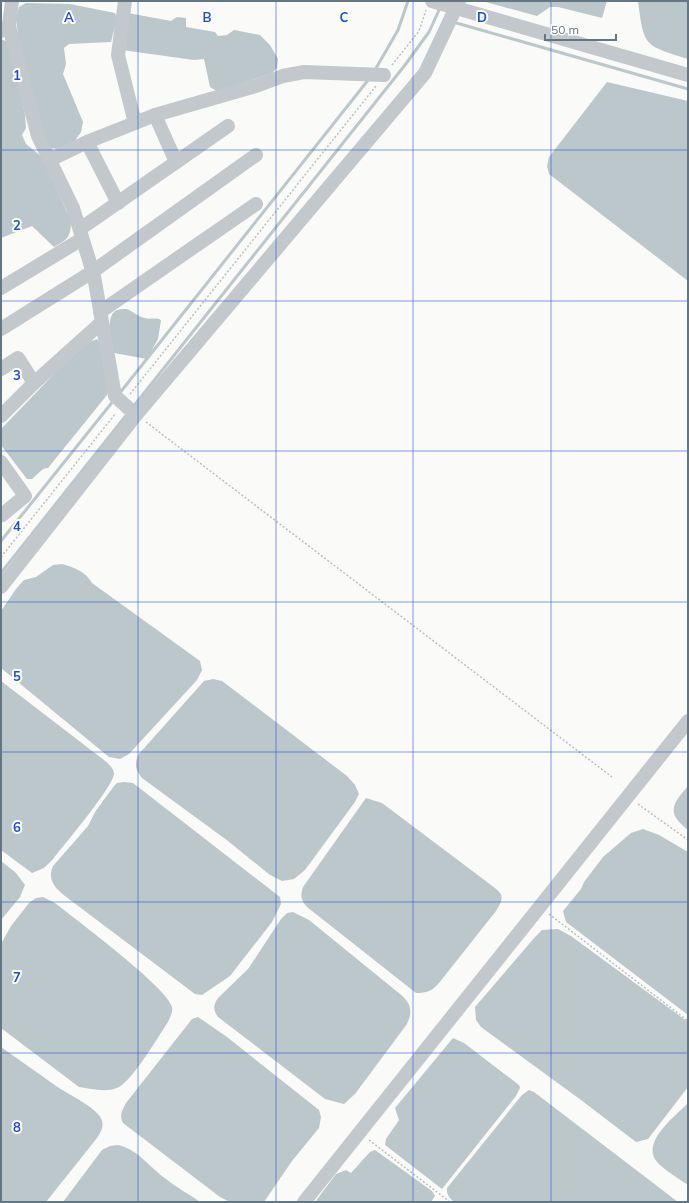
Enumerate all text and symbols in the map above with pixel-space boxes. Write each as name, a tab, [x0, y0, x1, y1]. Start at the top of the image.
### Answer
text: A	[64, 9, 74, 25]
text: B	[203, 9, 212, 25]
text: C	[340, 9, 349, 25]
text: D	[477, 9, 487, 25]
scale bar	[545, 16, 616, 42]
text: 50 m	[551, 22, 579, 37]
text: 1	[13, 67, 21, 83]
text: 2	[13, 217, 21, 233]
text: 3	[13, 367, 21, 383]
text: 4	[13, 518, 21, 534]
text: 5	[13, 668, 21, 684]
text: 6	[13, 819, 21, 835]
text: 7	[13, 969, 21, 985]
text: 8	[13, 1119, 21, 1135]

